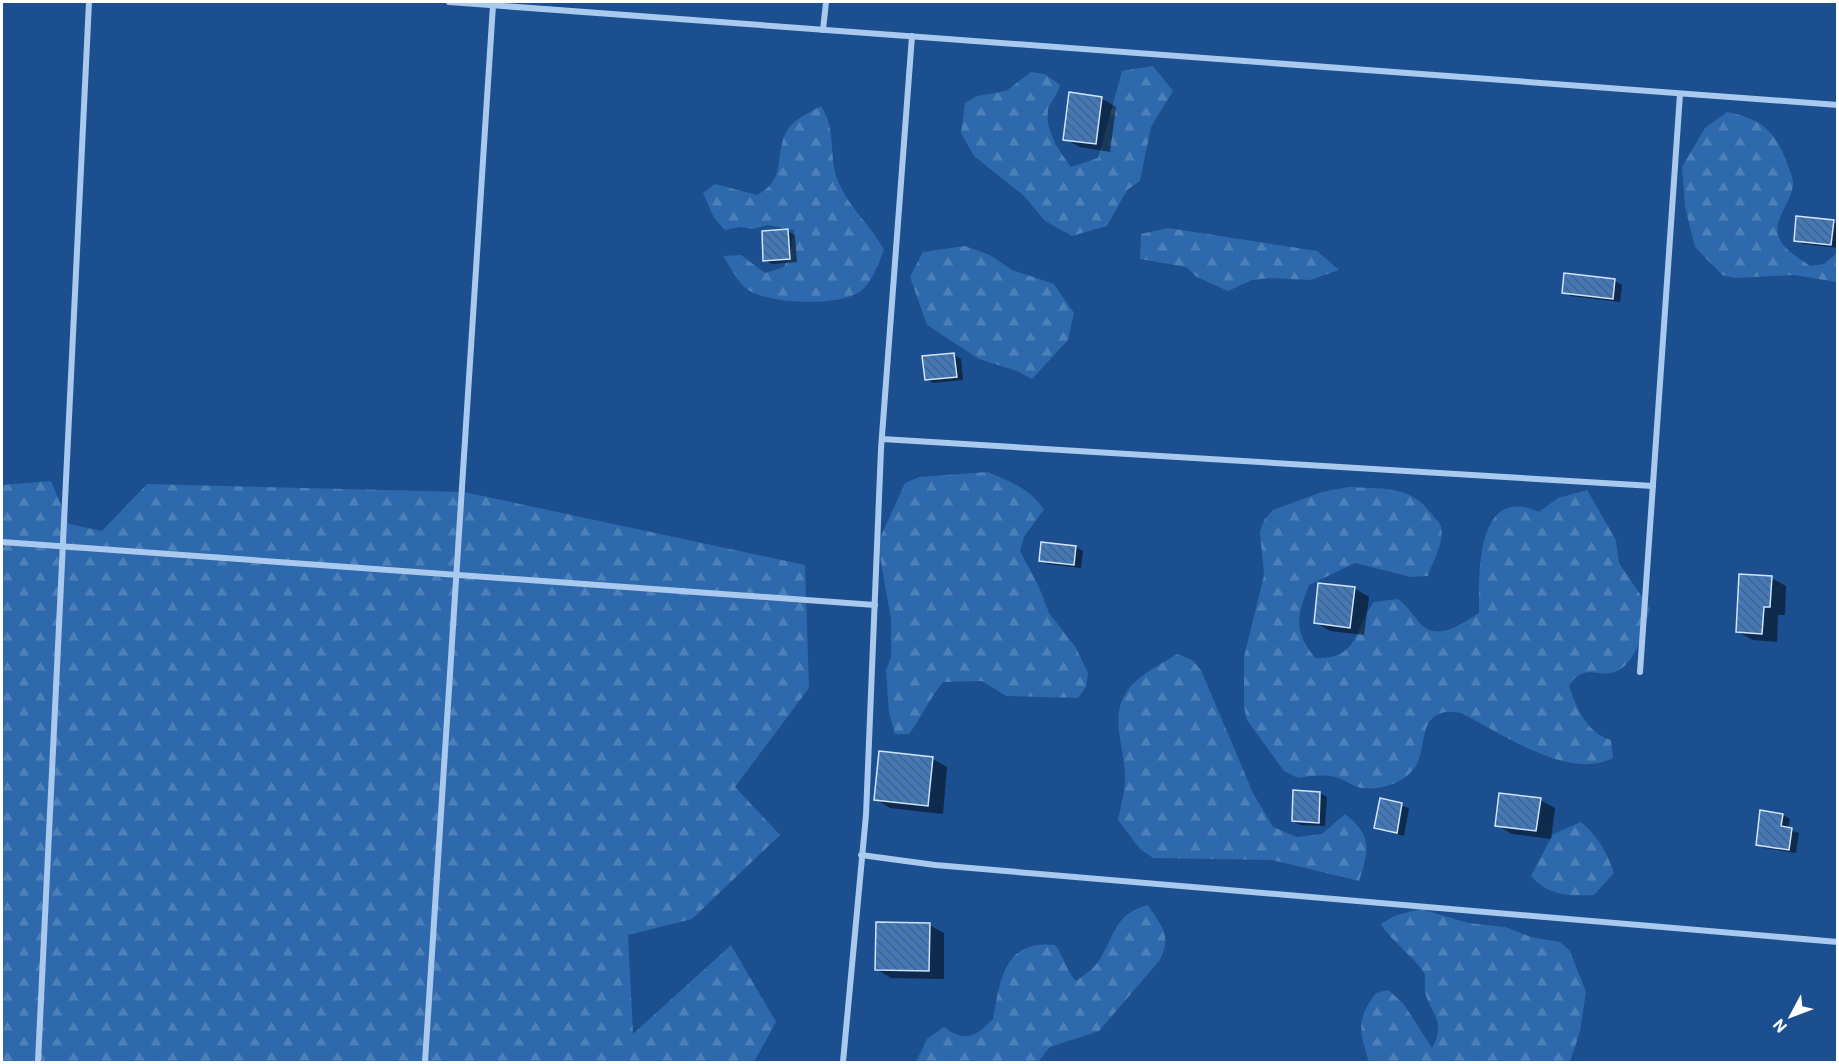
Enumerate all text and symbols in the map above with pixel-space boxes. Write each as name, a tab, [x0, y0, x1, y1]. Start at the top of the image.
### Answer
north arrow	[1761, 986, 1821, 1046]
text: N	[1769, 1015, 1791, 1036]

